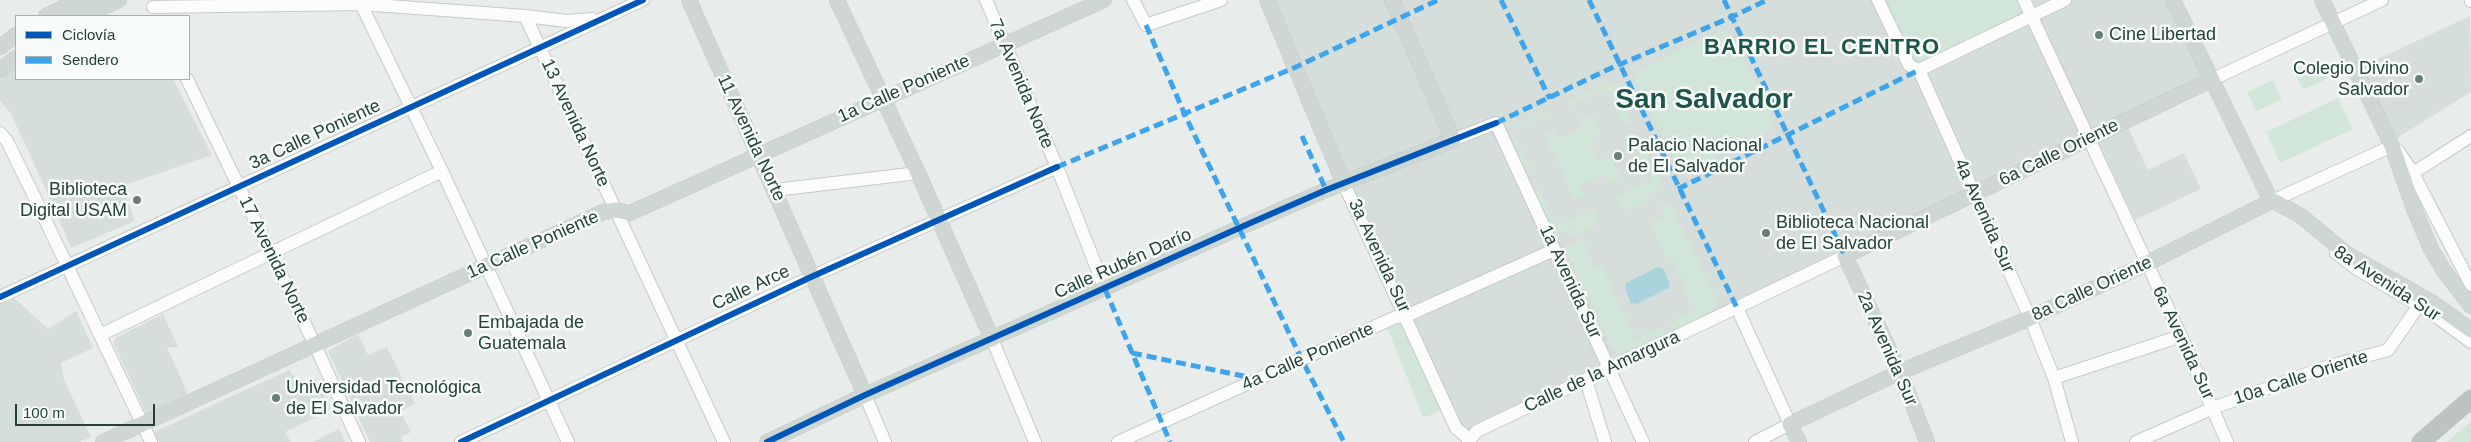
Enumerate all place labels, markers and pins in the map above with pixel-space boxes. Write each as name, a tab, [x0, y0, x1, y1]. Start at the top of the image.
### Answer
place label: Cine Libertad	[2109, 24, 2216, 46]
marker: Cine Libertad	[2093, 29, 2105, 41]
place label: Colegio Divino Salvador	[2293, 58, 2409, 100]
marker: Colegio Divino Salvador	[2413, 73, 2425, 85]
place label: Palacio Nacional de El Salvador	[1628, 135, 1762, 178]
marker: Palacio Nacional de El Salvador	[1612, 150, 1624, 162]
place label: Biblioteca Digital USAM	[20, 179, 127, 222]
marker: Biblioteca Digital USAM	[131, 194, 143, 206]
place label: Biblioteca Nacional de El Salvador	[1776, 212, 1929, 254]
marker: Biblioteca Nacional de El Salvador	[1760, 227, 1772, 239]
place label: Embajada de Guatemala	[478, 312, 584, 354]
marker: Embajada de Guatemala	[462, 327, 474, 339]
place label: Universidad Tecnológica de El Salvador	[286, 377, 481, 419]
marker: Universidad Tecnológica de El Salvador	[270, 392, 282, 404]

